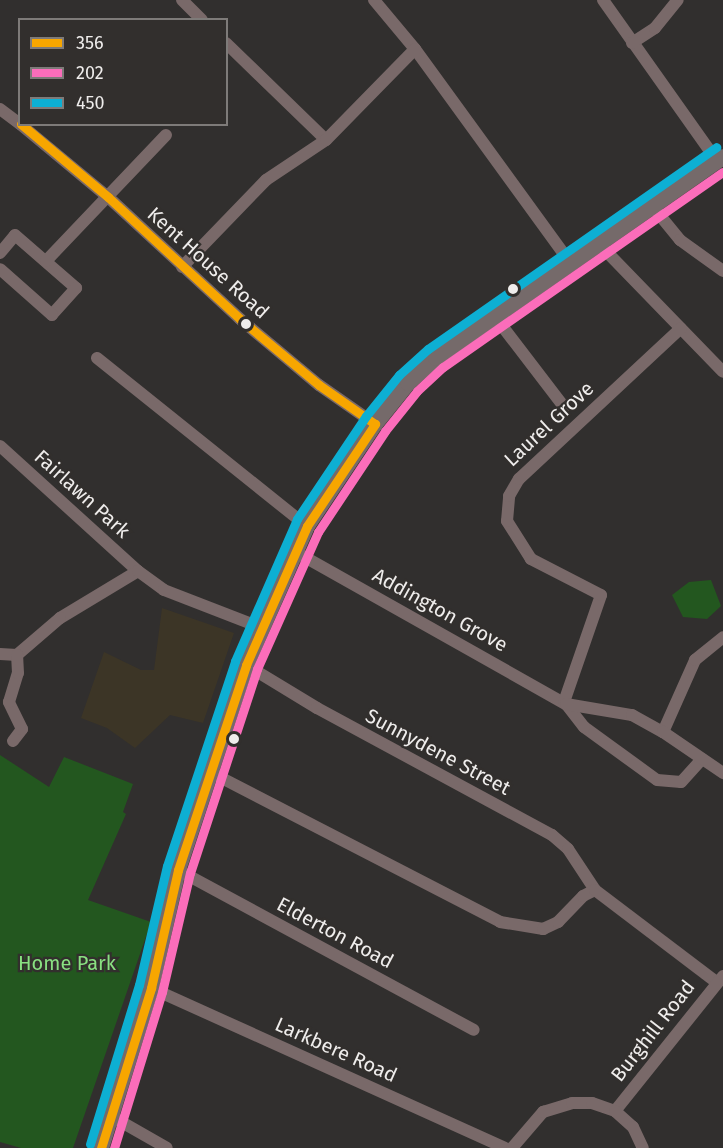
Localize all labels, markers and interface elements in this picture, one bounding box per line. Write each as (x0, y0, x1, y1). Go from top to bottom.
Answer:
legend (18, 18, 228, 126)
text: 356 (76, 32, 104, 54)
text: 202 (76, 62, 104, 84)
text: 450 (76, 92, 104, 114)
street label: Kent House Road (142, 202, 274, 324)
unlabelled marker (507, 283, 519, 295)
unlabelled marker (240, 318, 252, 330)
street label: Laurel Grove (499, 377, 599, 471)
street label: Fairlawn Park (29, 445, 135, 543)
street label: Addington Grove (368, 563, 512, 657)
street label: Sunnydene Street (361, 704, 515, 800)
unlabelled marker (228, 733, 240, 745)
street label: Elderton Road (273, 892, 397, 974)
park label: Home Park (18, 951, 116, 975)
street label: Burghill Road (606, 975, 700, 1087)
street label: Larkbere Road (271, 1012, 401, 1088)

